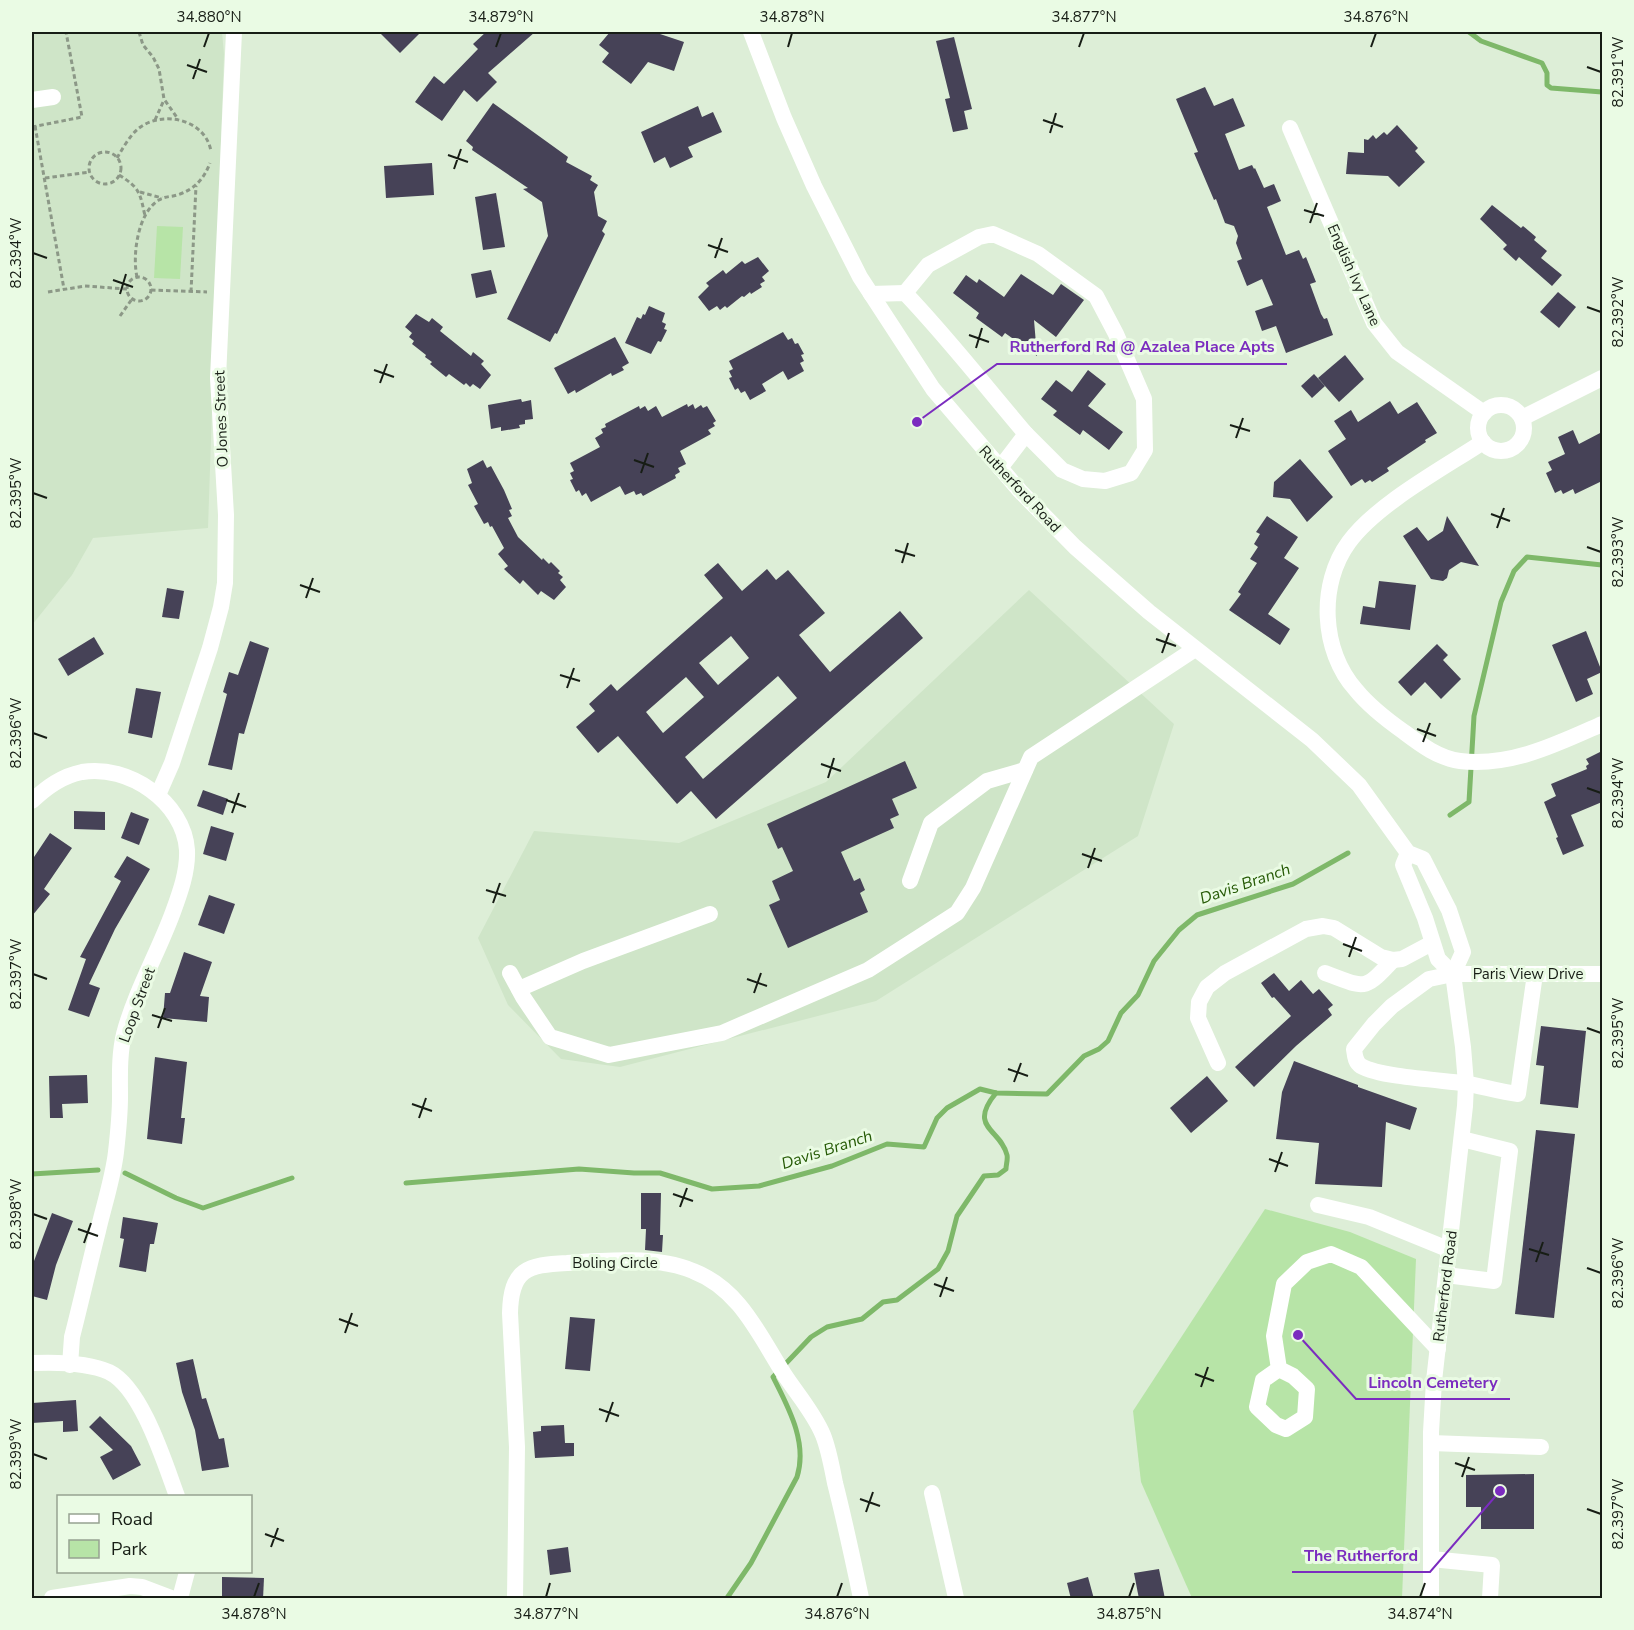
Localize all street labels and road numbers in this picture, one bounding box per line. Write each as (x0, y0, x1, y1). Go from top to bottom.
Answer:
street label: English Ivy Lane (1323, 221, 1385, 329)
street label: O Jones Street (209, 369, 233, 468)
street label: Rutherford Road (975, 441, 1065, 537)
street label: Loop Street (114, 964, 160, 1045)
street label: Paris View Drive (1473, 964, 1583, 984)
street label: Rutherford Road (1428, 1229, 1462, 1343)
street label: Boling Circle (572, 1253, 658, 1273)

